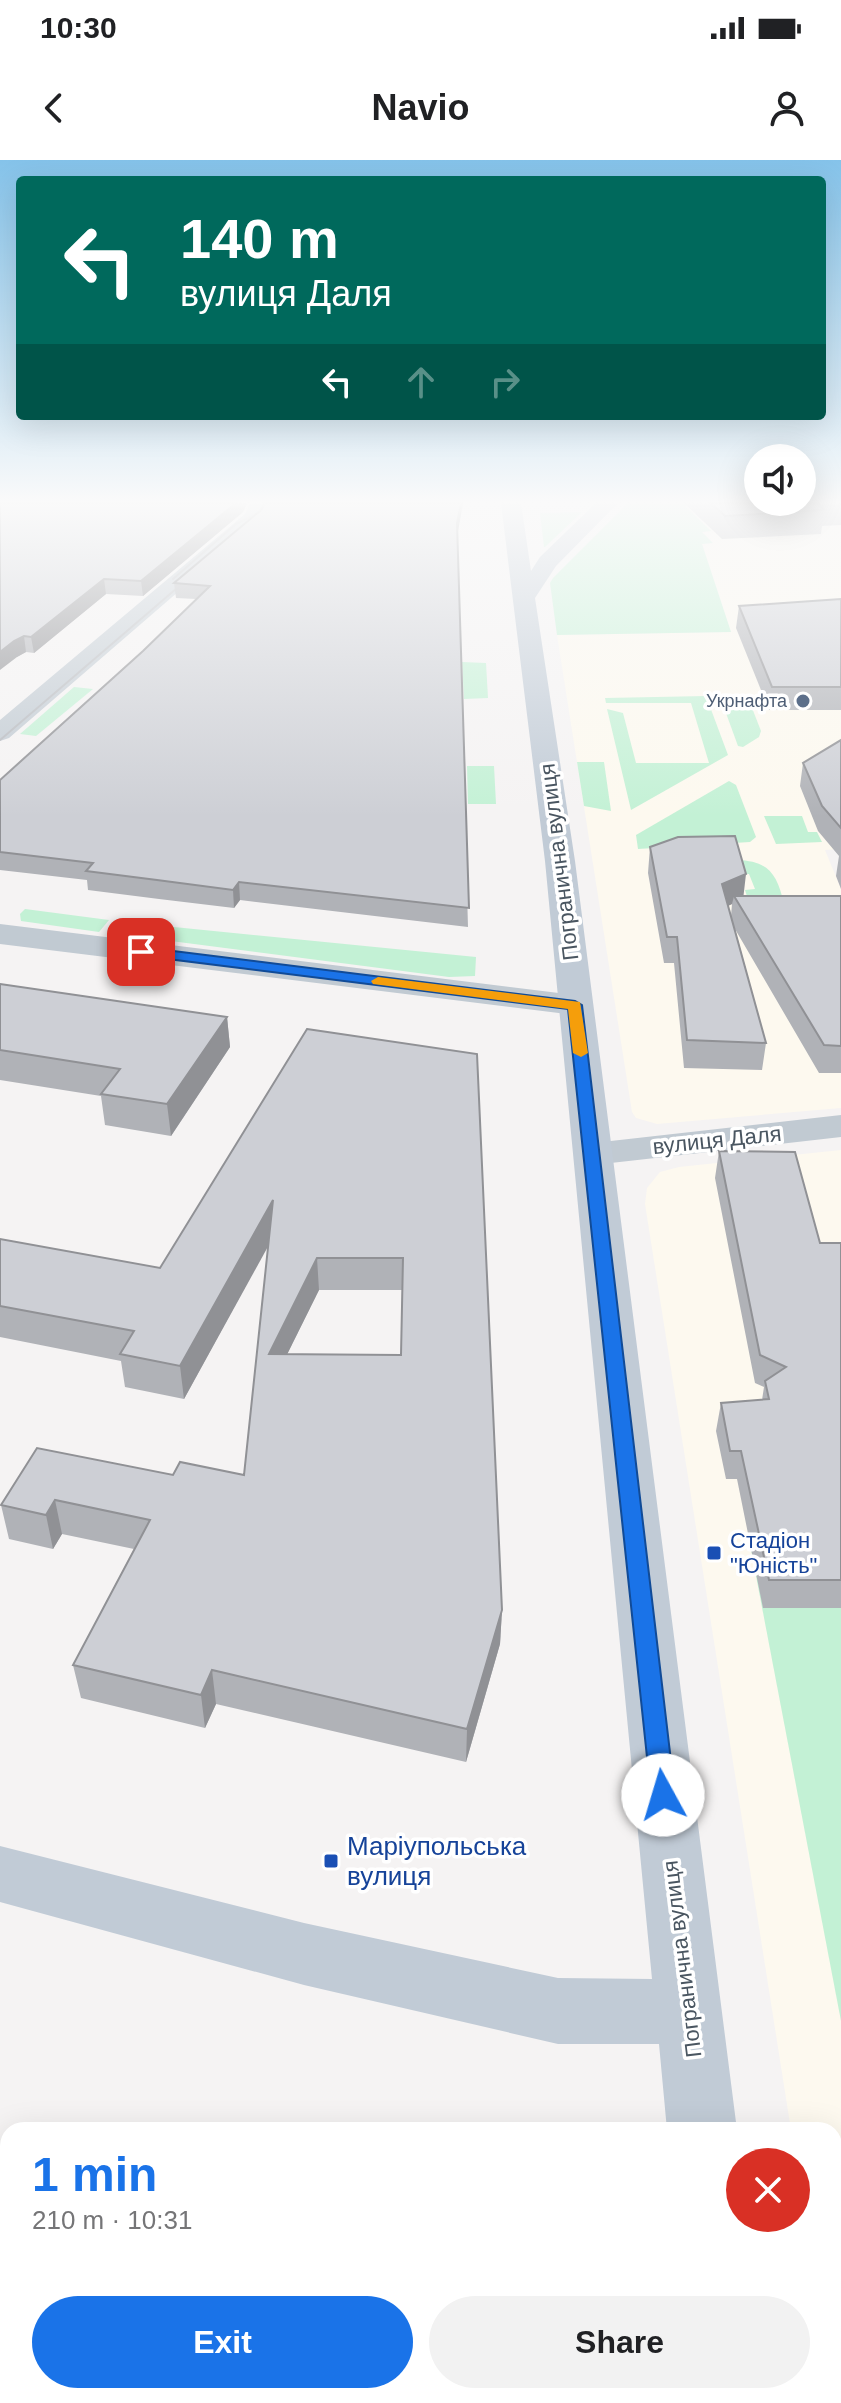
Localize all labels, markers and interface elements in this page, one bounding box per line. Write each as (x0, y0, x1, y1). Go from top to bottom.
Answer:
text: 10:30 (40, 11, 117, 44)
icon: back (32, 86, 76, 130)
icon: person (765, 86, 809, 130)
text: Navio (371, 87, 470, 128)
text: 140 m (180, 207, 339, 270)
icon: left (48, 208, 152, 312)
text: вулиця Даля (180, 273, 392, 314)
icon: left (315, 360, 359, 404)
icon: ahead (399, 360, 443, 404)
icon: right (483, 360, 527, 404)
map controls (744, 444, 816, 516)
button: sound (744, 444, 816, 516)
place label: Укрнафта (706, 691, 788, 711)
marker: Укрнафта (794, 692, 812, 710)
street label: Погранична вулиця (535, 762, 583, 962)
pin (107, 918, 175, 986)
icon: arrive (119, 930, 163, 974)
street label: вулиця Даля (651, 1121, 783, 1159)
place label: Стадіон "Юність" (730, 1528, 817, 1578)
marker: Стадіон "Юність" (705, 1544, 723, 1562)
position arrow (621, 1753, 705, 1837)
place label: Маріупольська вулиця (347, 1831, 527, 1891)
marker: Маріупольська вулиця (322, 1852, 340, 1870)
street label: Погранична вулиця (658, 1859, 706, 2059)
text: 1 min (32, 2148, 157, 2201)
button: close (726, 2148, 810, 2232)
text: 210 m · 10:31 (32, 2205, 192, 2235)
button: Exit (32, 2296, 413, 2388)
button: Share (429, 2296, 810, 2388)

